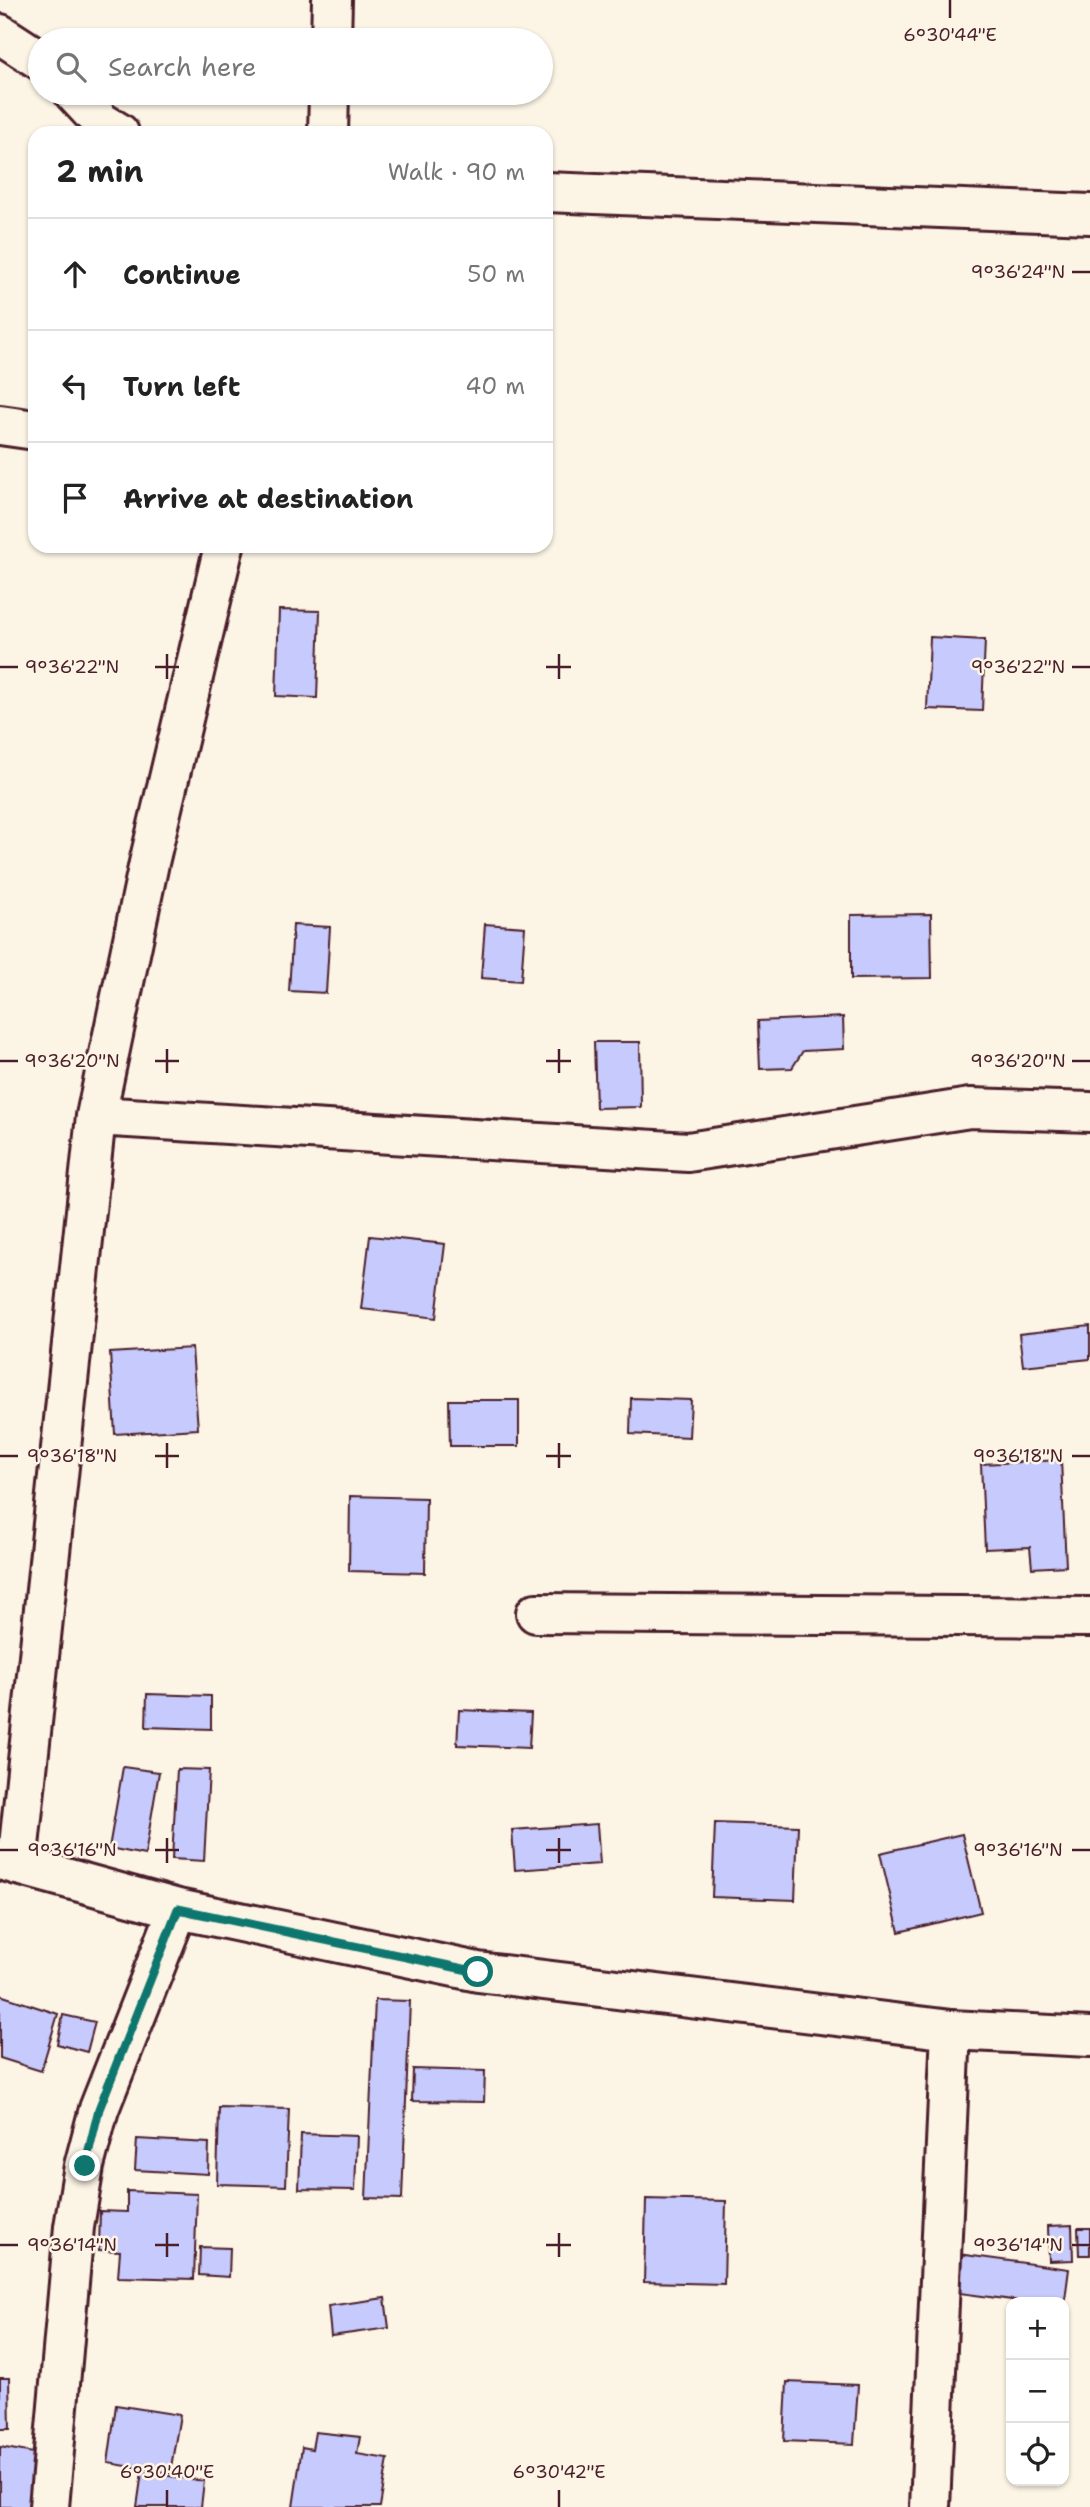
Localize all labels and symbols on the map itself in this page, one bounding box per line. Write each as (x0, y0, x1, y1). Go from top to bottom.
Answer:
text: 6°30'44"E (903, 23, 997, 47)
text: 9°36'24"N (971, 260, 1065, 284)
text: 9°36'22"N (25, 655, 119, 679)
text: 9°36'22"N (971, 655, 1065, 679)
text: 9°36'20"N (24, 1049, 120, 1073)
text: 9°36'20"N (970, 1049, 1066, 1073)
text: 9°36'18"N (27, 1444, 117, 1468)
text: 9°36'18"N (973, 1444, 1063, 1468)
text: 9°36'16"N (27, 1838, 117, 1862)
text: 9°36'16"N (973, 1838, 1063, 1862)
route start (462, 1956, 493, 1987)
route end (69, 2150, 100, 2181)
text: 9°36'14"N (27, 2233, 117, 2257)
text: 9°36'14"N (973, 2233, 1063, 2257)
text: 6°30'40"E (120, 2460, 214, 2484)
text: 6°30'42"E (513, 2460, 605, 2484)

